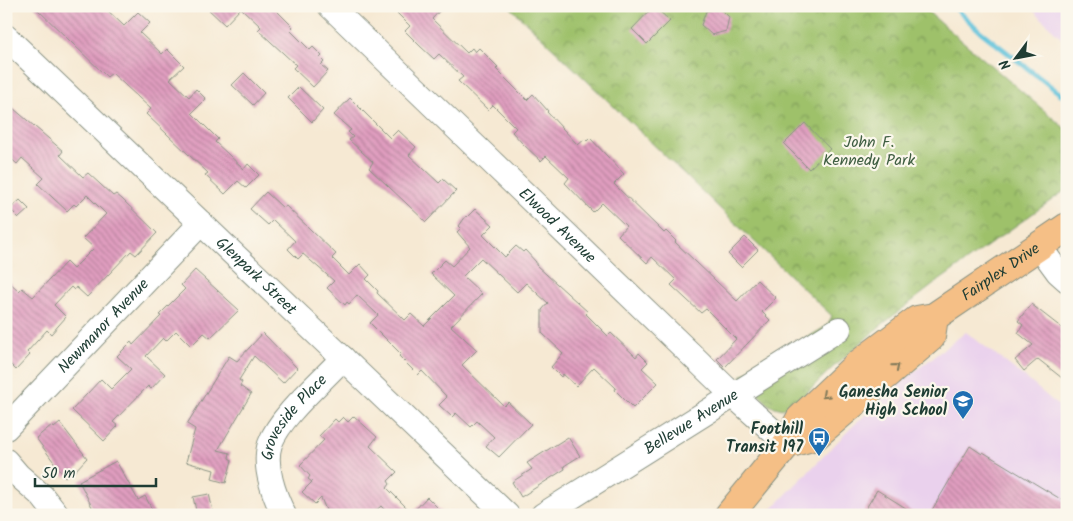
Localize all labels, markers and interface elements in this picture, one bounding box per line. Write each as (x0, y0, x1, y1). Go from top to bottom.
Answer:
north arrow (990, 32, 1040, 82)
text: N (994, 55, 1017, 74)
park label: John F. Kennedy Park (823, 130, 915, 173)
street label: Elwood Avenue (513, 182, 602, 269)
street label: Glenpark Street (210, 231, 303, 321)
street label: Fairplex Drive (956, 236, 1045, 308)
street label: Newmanor Avenue (51, 272, 155, 379)
one-way arrow (891, 363, 900, 372)
street label: Groveside Place (255, 368, 333, 461)
place label: Ganesha Senior High School (839, 380, 948, 423)
street label: Bellevue Avenue (639, 383, 743, 461)
one-way arrow (822, 389, 831, 398)
school or university icon: Ganesha Senior High School (951, 389, 975, 420)
place label: Foothill Transit 197 (726, 417, 804, 460)
bus stop icon: Foothill Transit 197 (807, 426, 831, 457)
scale bar (35, 456, 156, 488)
text: 50 m (42, 462, 76, 486)

